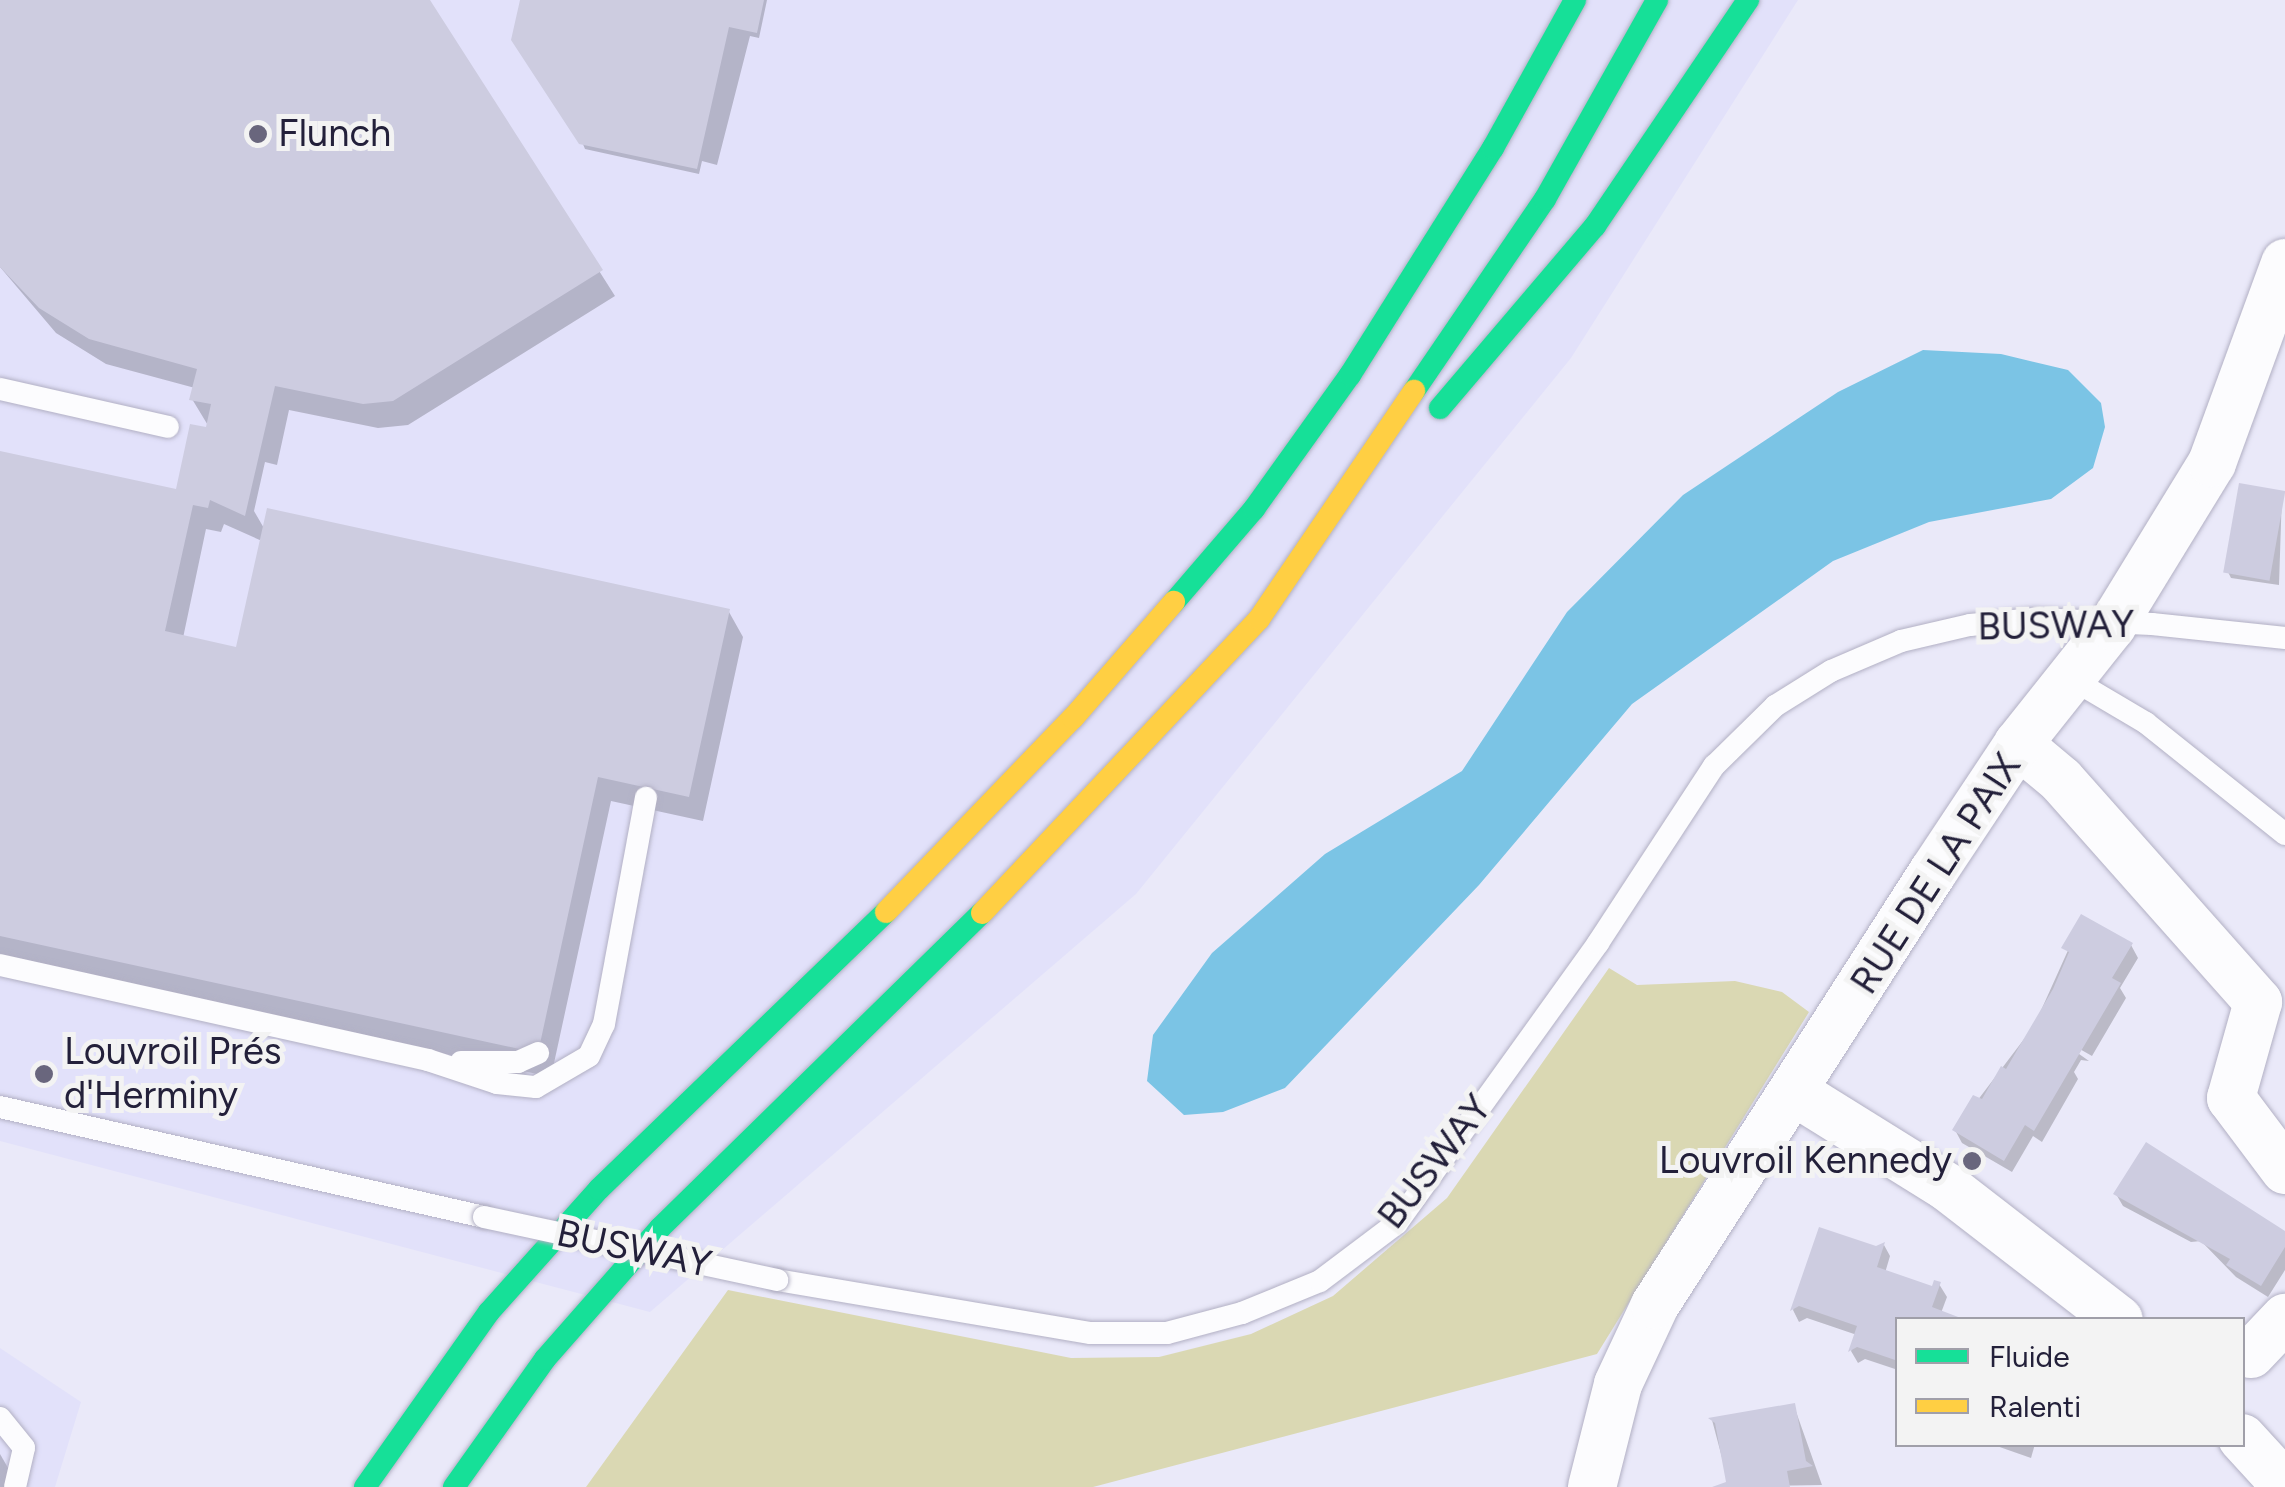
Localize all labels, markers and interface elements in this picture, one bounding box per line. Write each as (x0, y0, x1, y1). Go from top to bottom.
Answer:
place label: Flunch (278, 111, 391, 157)
marker: Flunch (247, 123, 269, 145)
street label: BUSWAY (1977, 602, 2135, 650)
street label: RUE DE LA PAIX (1842, 746, 2030, 1002)
place label: Louvroil Prés d'Herminy (64, 1029, 281, 1118)
marker: Louvroil Prés d'Herminy (33, 1063, 55, 1085)
street label: BUSWAY (1369, 1086, 1501, 1238)
place label: Louvroil Kennedy (1659, 1138, 1952, 1184)
marker: Louvroil Kennedy (1961, 1150, 1983, 1172)
street label: BUSWAY (553, 1210, 715, 1288)
legend (1895, 1317, 2245, 1447)
text: Fluide (1989, 1338, 2070, 1375)
text: Ralenti (1989, 1388, 2081, 1425)

